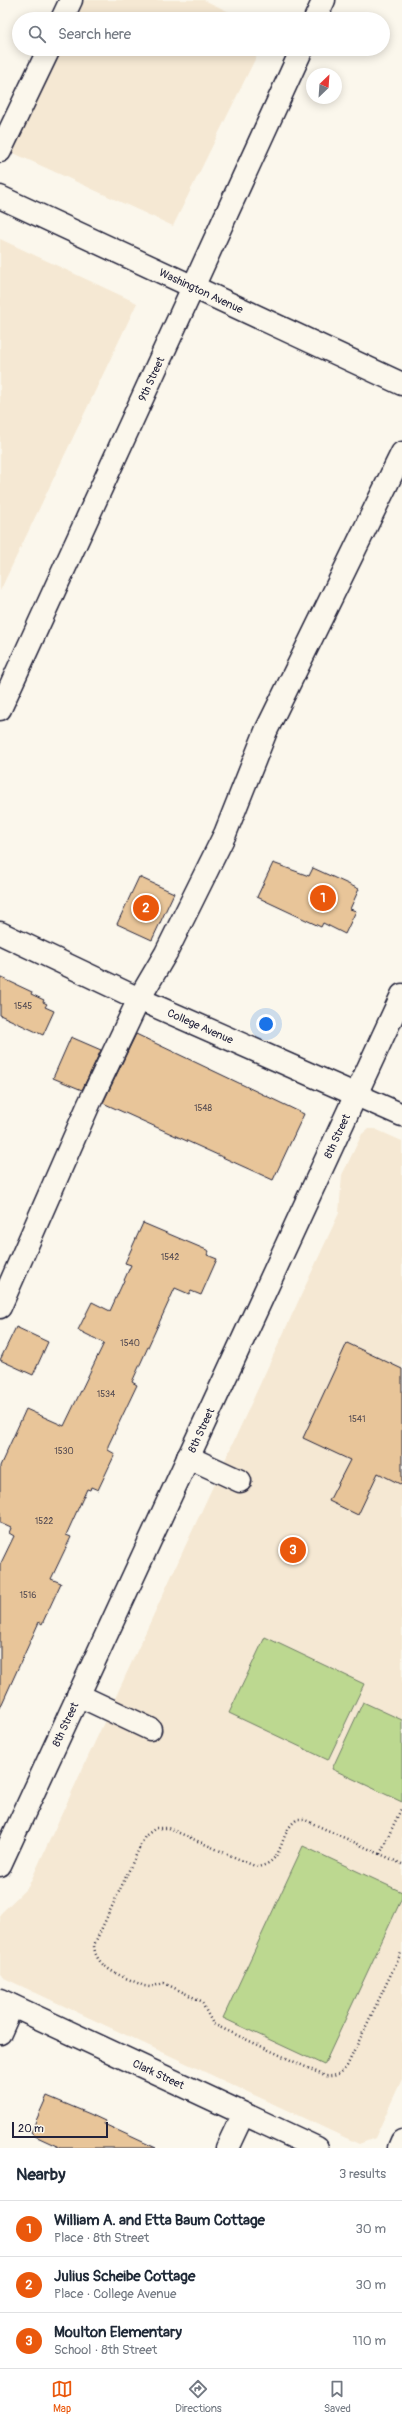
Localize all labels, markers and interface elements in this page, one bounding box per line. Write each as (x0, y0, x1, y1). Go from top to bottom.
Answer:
search box (12, 12, 390, 56)
icon: search (26, 23, 48, 45)
text: Search here (58, 25, 131, 44)
north arrow (306, 68, 342, 104)
street label: Washington Avenue (157, 266, 246, 316)
street label: 9th Street (135, 354, 167, 403)
pin: 1 (310, 883, 336, 913)
pin: 2 (133, 893, 159, 923)
house number: 1545 (14, 1001, 32, 1012)
street label: College Avenue (165, 1006, 236, 1047)
your location (256, 1014, 276, 1034)
house number: 1548 (194, 1103, 213, 1114)
street label: 8th Street (321, 1111, 353, 1160)
house number: 1542 (161, 1252, 179, 1263)
house number: 1540 (120, 1338, 140, 1349)
house number: 1534 (97, 1389, 116, 1400)
street label: 8th Street (185, 1405, 217, 1454)
house number: 1541 (348, 1414, 366, 1425)
house number: 1530 (54, 1446, 74, 1457)
house number: 1522 (35, 1516, 53, 1527)
pin: 3 (280, 1535, 306, 1565)
house number: 1516 (19, 1590, 37, 1601)
street label: 8th Street (49, 1700, 81, 1749)
street label: Clark Street (131, 2056, 187, 2092)
scale bar (12, 2120, 108, 2139)
text: 20 m (18, 2122, 44, 2135)
text: Nearby (16, 2164, 65, 2185)
text: 3 results (339, 2166, 386, 2182)
text: William A. and Etta Baum Cottage (54, 2211, 265, 2230)
text: 1 (26, 2221, 32, 2237)
text: 30 m (356, 2221, 386, 2237)
text: Place · 8th Street (54, 2230, 149, 2246)
text: Julius Scheibe Cottage (54, 2267, 195, 2286)
text: 2 (25, 2277, 33, 2293)
text: 30 m (356, 2277, 386, 2293)
text: Place · College Avenue (54, 2286, 177, 2302)
text: Moulton Elementary (54, 2323, 182, 2342)
text: 3 (25, 2333, 33, 2349)
text: 110 m (353, 2333, 386, 2349)
text: School · 8th Street (54, 2342, 157, 2358)
tab: Map (51, 2378, 73, 2415)
tab: Directions (175, 2378, 222, 2415)
tab: Saved (324, 2378, 351, 2415)

